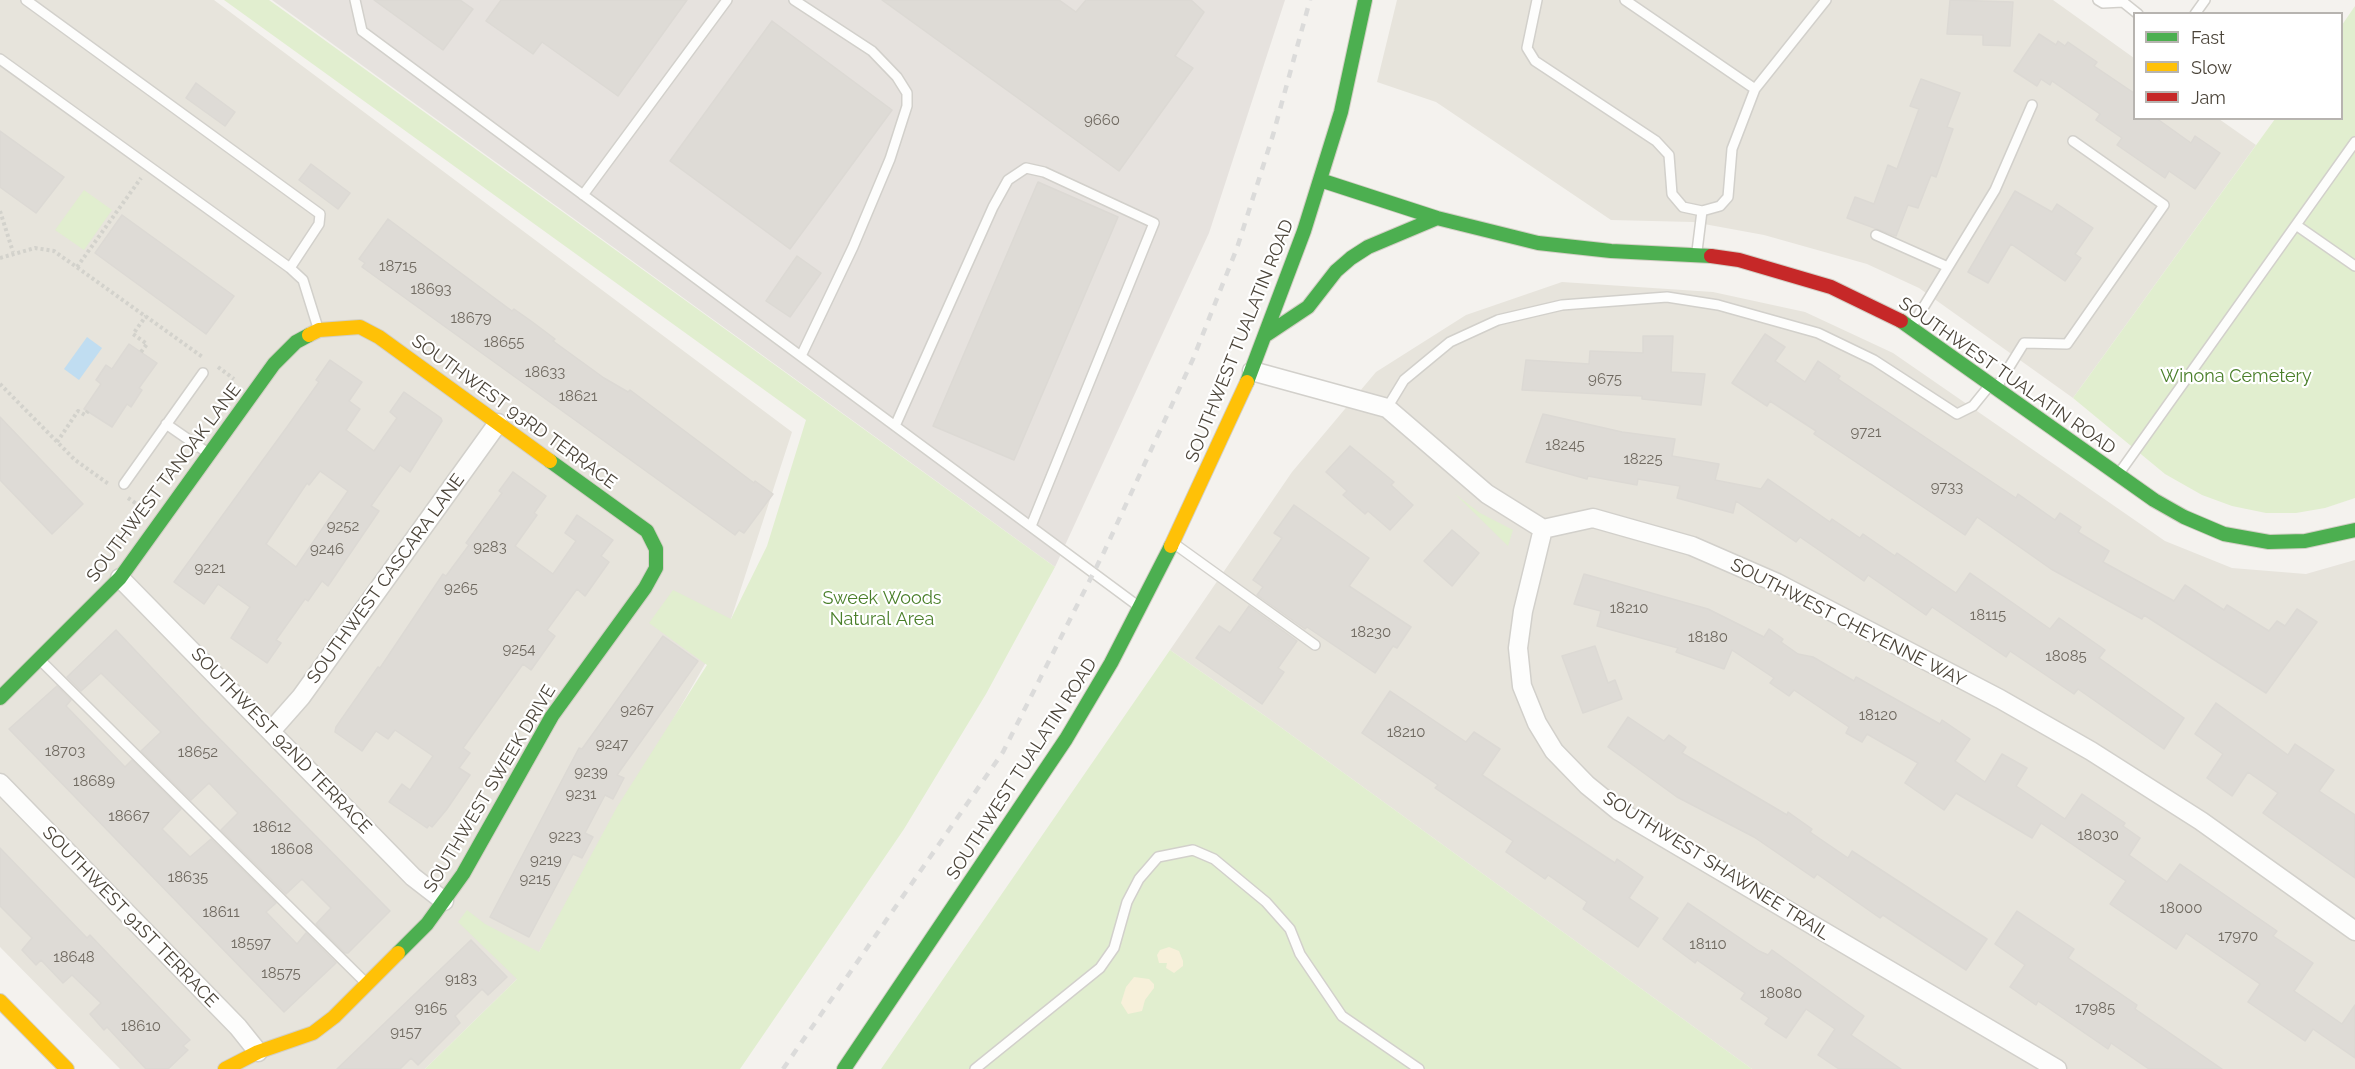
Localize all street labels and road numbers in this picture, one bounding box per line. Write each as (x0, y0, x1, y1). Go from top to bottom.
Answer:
street label: SOUTHWEST TUALATIN ROAD (1181, 216, 1299, 466)
street label: SOUTHWEST TUALATIN ROAD (1894, 293, 2120, 459)
street label: SOUTHWEST 93RD TERRACE (407, 330, 621, 494)
street label: SOUTHWEST TANOAK LANE (82, 379, 246, 587)
street label: SOUTHWEST CASCARA LANE (303, 470, 469, 688)
street label: SOUTHWEST CHEYENNE WAY (1727, 554, 1969, 692)
street label: SOUTHWEST 92ND TERRACE (186, 644, 376, 838)
street label: SOUTHWEST TUALATIN ROAD (942, 654, 1102, 884)
street label: SOUTHWEST SWEEK DRIVE (419, 681, 561, 897)
street label: SOUTHWEST SHAWNEE TRAIL (1599, 787, 1833, 945)
street label: SOUTHWEST 91ST TERRACE (38, 822, 222, 1012)

